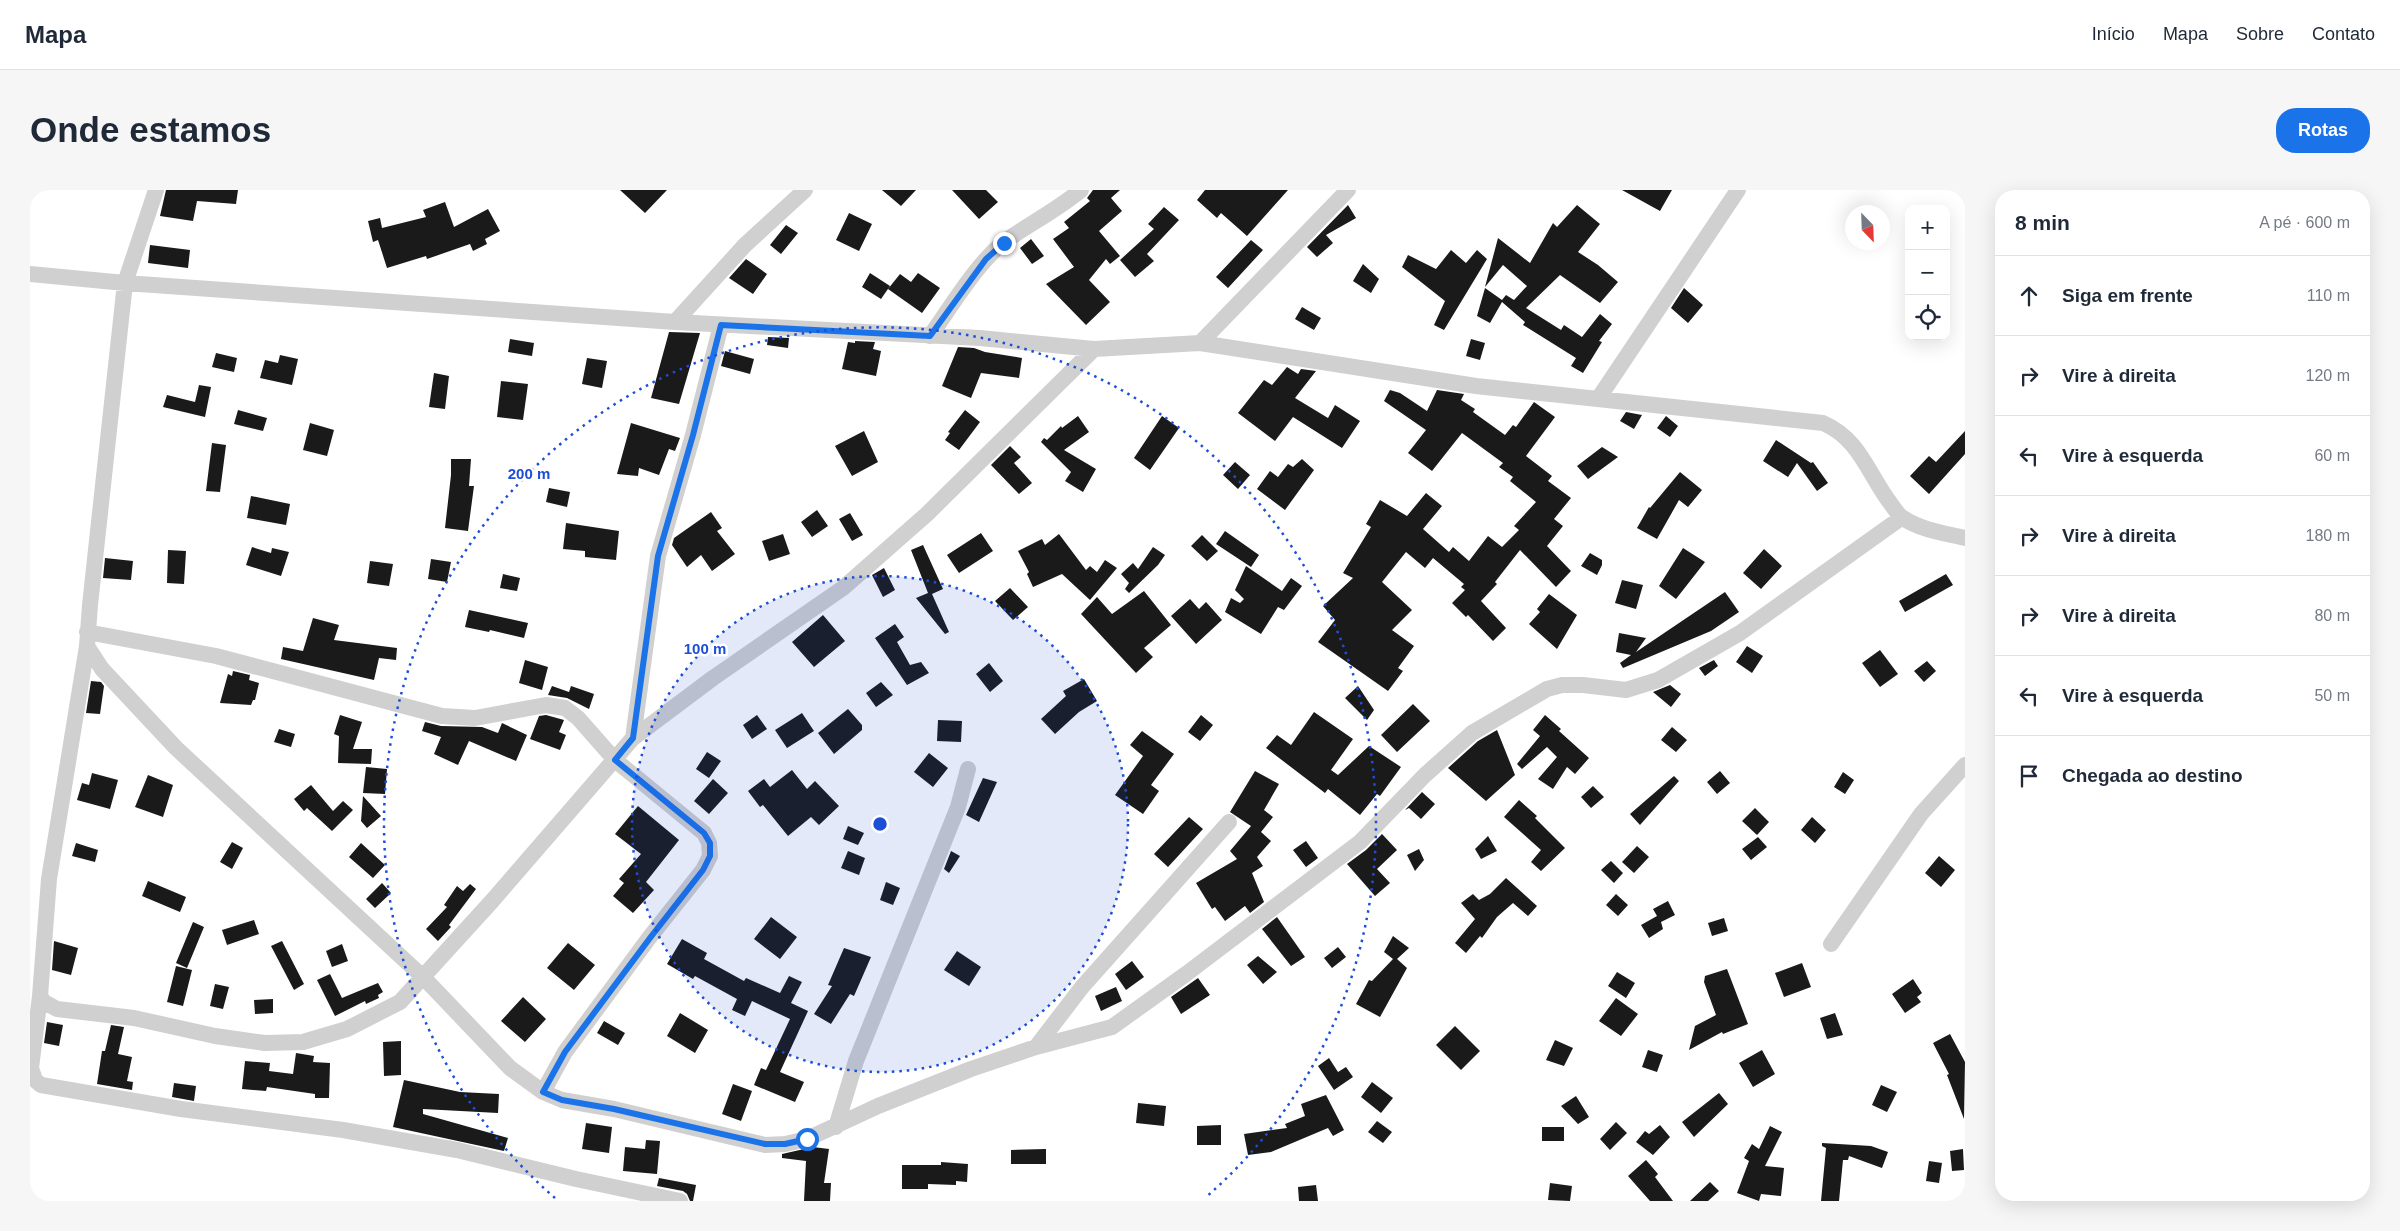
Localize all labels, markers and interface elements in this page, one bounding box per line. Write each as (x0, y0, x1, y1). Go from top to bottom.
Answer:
text: Mapa (25, 21, 86, 48)
text: Início (2092, 24, 2135, 44)
text: Mapa (2163, 24, 2208, 44)
text: Sobre (2236, 24, 2284, 44)
text: Contato (2312, 24, 2375, 44)
button: Rotas (2276, 108, 2370, 153)
text: Onde estamos (30, 110, 271, 149)
north arrow (1845, 205, 1890, 250)
map controls (1905, 205, 1950, 340)
button: + (1905, 205, 1950, 250)
text: 8 min (2015, 211, 2070, 234)
text: A pé · 600 m (2259, 214, 2350, 231)
route end (993, 232, 1016, 255)
button: − (1905, 250, 1950, 295)
icon: ahead (2015, 282, 2043, 310)
text: Siga em frente (2062, 285, 2193, 306)
text: 110 m (2307, 287, 2350, 304)
button: locate (1905, 295, 1950, 340)
icon: right (2015, 362, 2043, 390)
text: Vire à direita (2062, 365, 2176, 386)
text: 120 m (2306, 367, 2350, 384)
icon: left (2015, 442, 2043, 470)
text: Vire à esquerda (2062, 445, 2203, 466)
text: 60 m (2314, 447, 2350, 464)
text: 200 m (508, 465, 550, 482)
icon: right (2015, 522, 2043, 550)
text: Vire à direita (2062, 525, 2176, 546)
text: 180 m (2306, 527, 2350, 544)
icon: right (2015, 602, 2043, 630)
text: Vire à direita (2062, 605, 2176, 626)
text: 80 m (2314, 607, 2350, 624)
text: 100 m (684, 640, 726, 657)
icon: left (2015, 682, 2043, 710)
text: Vire à esquerda (2062, 685, 2203, 706)
text: 50 m (2314, 687, 2350, 704)
icon: arrive (2015, 762, 2043, 790)
text: Chegada ao destino (2062, 765, 2243, 786)
centre of rings (871, 815, 889, 833)
route start (796, 1128, 819, 1151)

